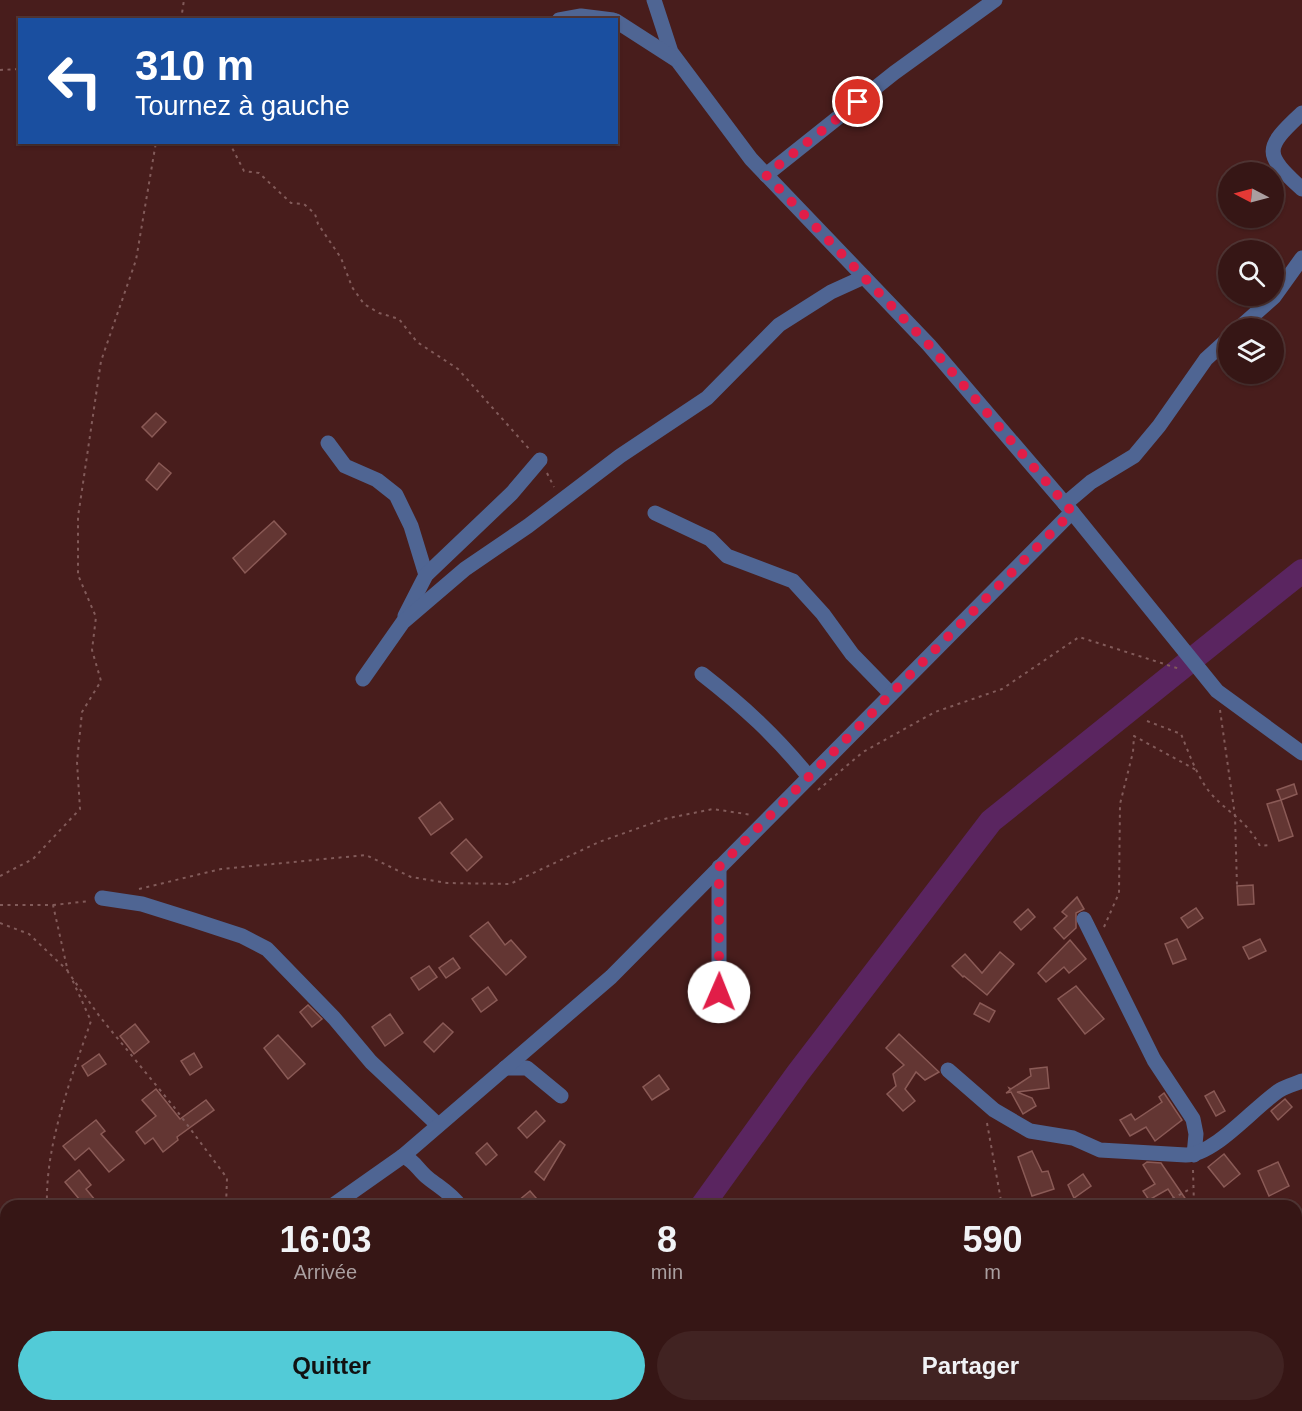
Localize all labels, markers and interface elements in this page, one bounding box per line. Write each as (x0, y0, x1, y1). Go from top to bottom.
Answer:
icon: left (36, 42, 114, 120)
text: 310 m (135, 42, 254, 89)
pin (832, 76, 883, 127)
icon: arrive (841, 85, 874, 118)
text: Tournez à gauche (135, 91, 350, 121)
north arrow (1218, 162, 1284, 228)
map controls (1218, 162, 1284, 384)
button: search (1218, 240, 1284, 306)
button: layers (1218, 318, 1284, 384)
position arrow (687, 960, 751, 1024)
text: 16:03 (279, 1219, 371, 1260)
text: 8 (657, 1219, 677, 1260)
text: 590 (962, 1219, 1023, 1260)
text: Arrivée (294, 1261, 357, 1283)
text: min (651, 1261, 683, 1283)
text: m (984, 1261, 1001, 1283)
button: Quitter (18, 1331, 645, 1400)
button: Partager (657, 1331, 1284, 1400)

